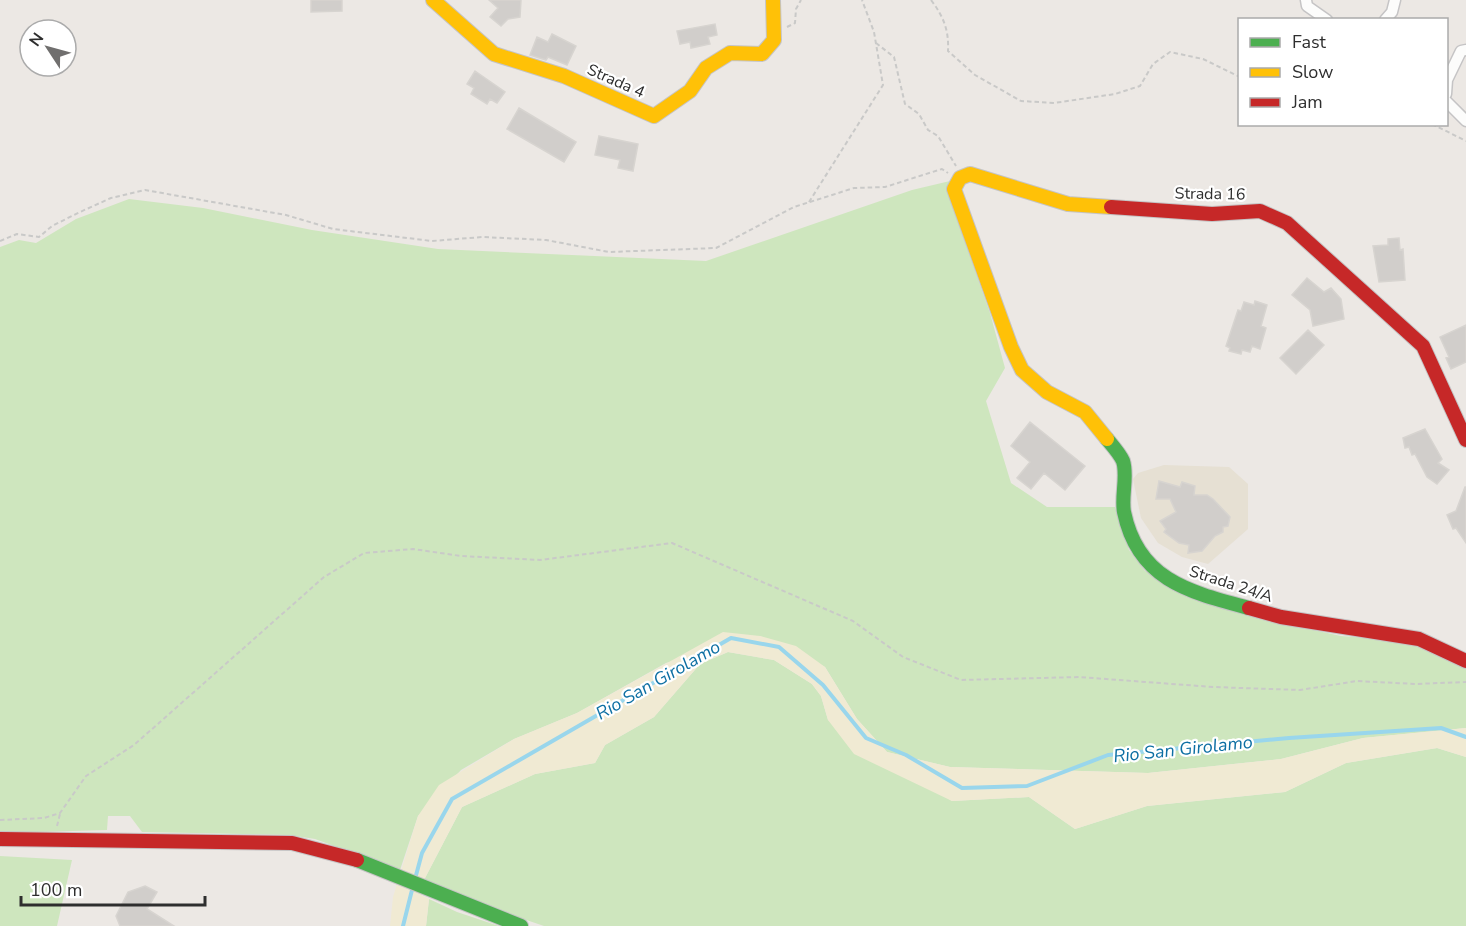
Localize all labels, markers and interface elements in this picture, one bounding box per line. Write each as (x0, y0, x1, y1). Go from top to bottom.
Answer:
north arrow (18, 18, 78, 78)
legend (1238, 18, 1448, 126)
text: N (24, 28, 49, 51)
text: Fast (1292, 30, 1327, 54)
street label: Strada 4 (584, 59, 649, 104)
text: Slow (1292, 60, 1333, 84)
text: Jam (1291, 90, 1323, 114)
street label: Strada 16 (1174, 182, 1246, 206)
street label: Strada 24/A (1186, 560, 1276, 608)
water label: Rio San Girolamo (591, 635, 725, 725)
water label: Rio San Girolamo (1112, 730, 1254, 768)
scale bar (21, 869, 206, 907)
text: 100 m (30, 878, 82, 902)

